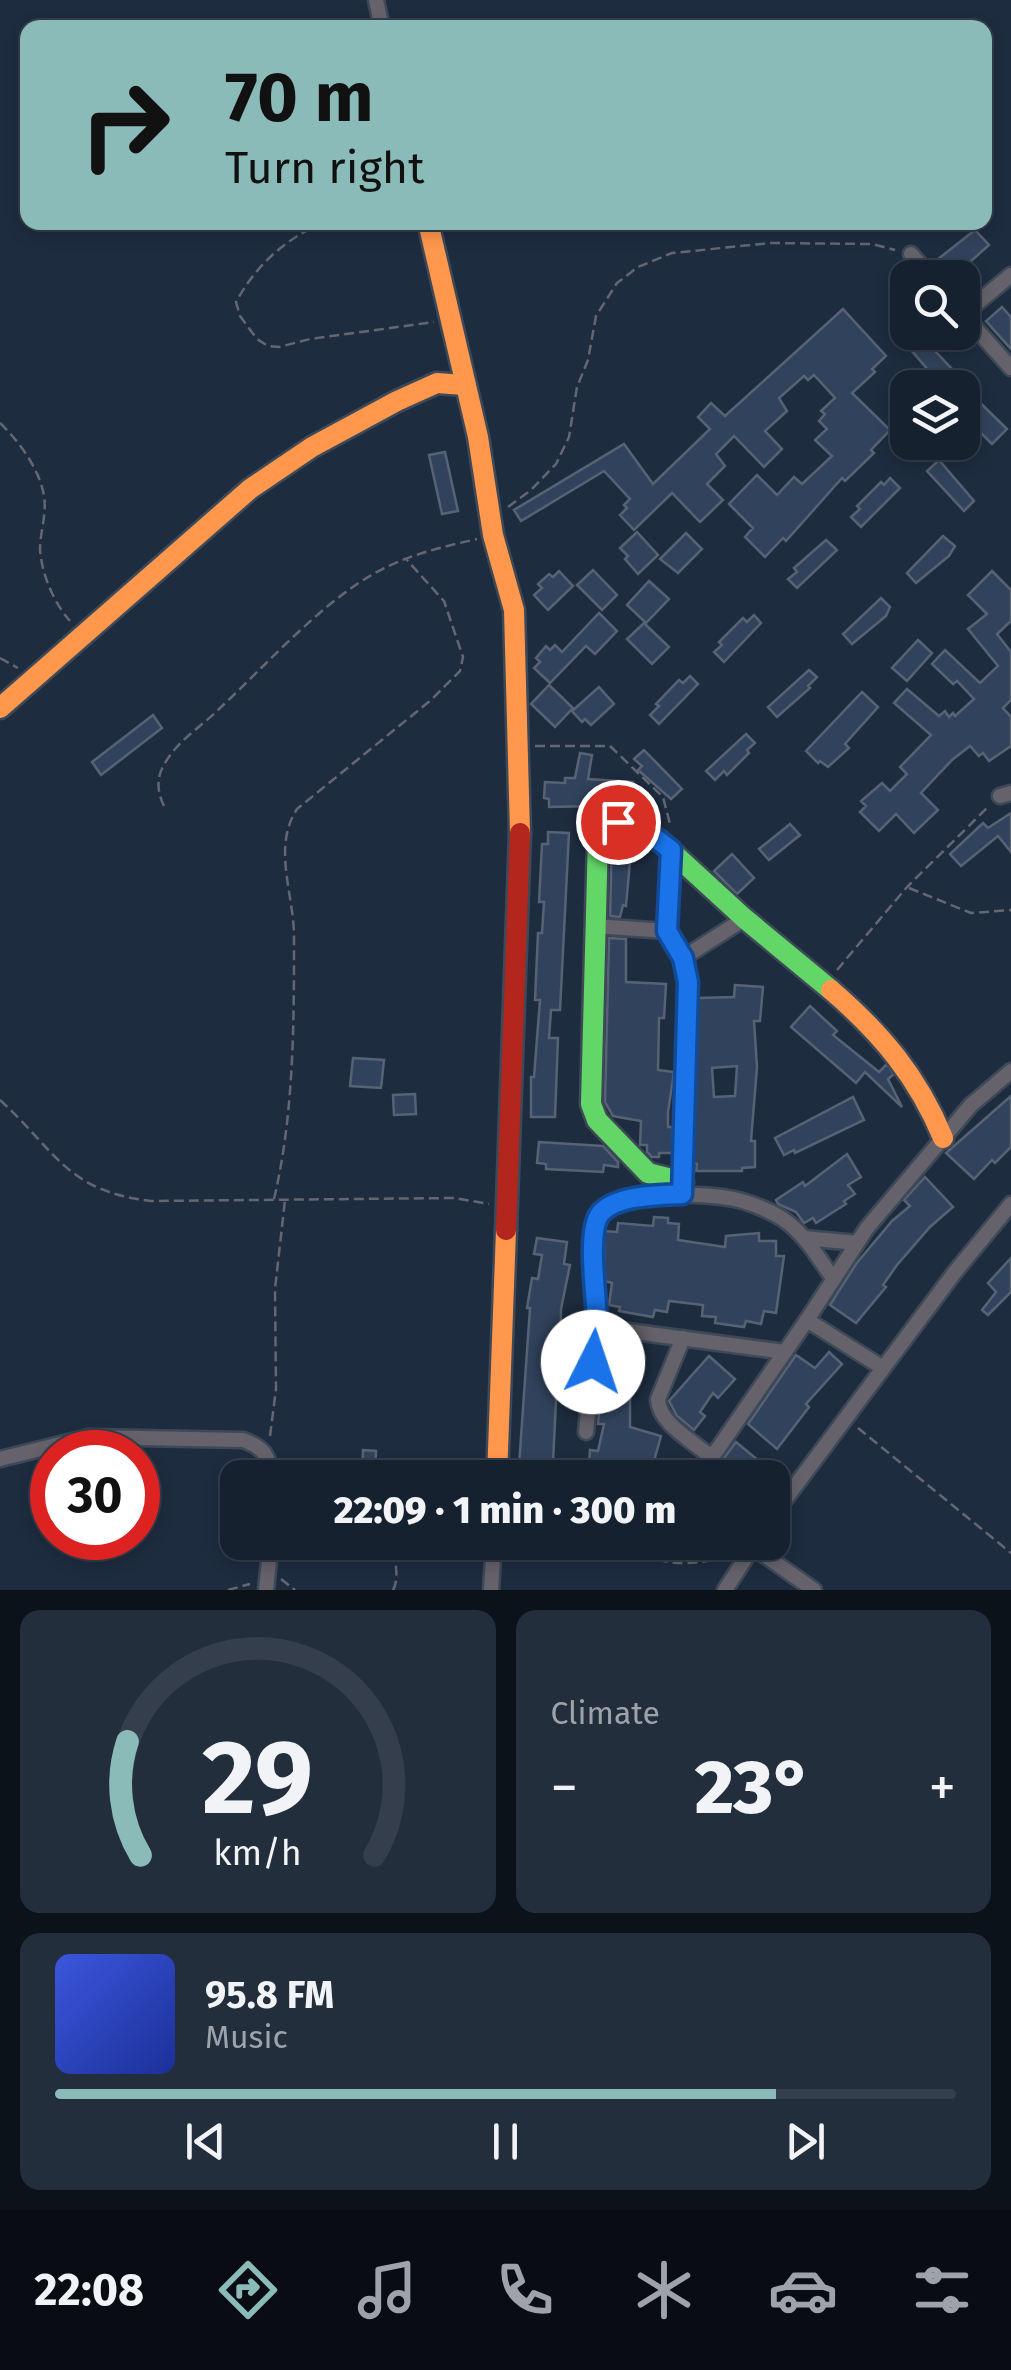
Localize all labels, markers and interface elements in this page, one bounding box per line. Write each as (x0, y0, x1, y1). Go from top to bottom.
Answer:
text: 70 m (225, 56, 374, 140)
icon: right (60, 60, 190, 190)
text: Turn right (225, 141, 424, 195)
map controls (890, 260, 980, 460)
button: search (890, 260, 980, 350)
button: layers (890, 370, 980, 460)
pin (576, 780, 661, 865)
icon: arrive (591, 795, 646, 850)
position arrow (541, 1310, 645, 1414)
speed limit sign: 30 (30, 1430, 160, 1560)
text: 22:09 · 1 min · 300 m (334, 1487, 676, 1533)
text: Climate (551, 1694, 660, 1732)
text: 29 (202, 1716, 313, 1841)
text: 23° (695, 1743, 812, 1833)
text: − (551, 1755, 578, 1821)
text: + (929, 1755, 956, 1821)
text: km/h (214, 1832, 302, 1874)
text: 95.8 FM (205, 1972, 334, 2018)
text: Music (205, 2018, 288, 2056)
icon: previous (178, 2114, 233, 2169)
icon: pause (478, 2114, 533, 2169)
icon: next (778, 2114, 833, 2169)
icon: directions (213, 2255, 283, 2325)
icon: music (352, 2255, 422, 2325)
icon: phone (490, 2255, 560, 2325)
icon: climate (629, 2255, 699, 2325)
icon: car (768, 2255, 838, 2325)
icon: filters (907, 2255, 977, 2325)
text: 22:08 (34, 2263, 144, 2317)

